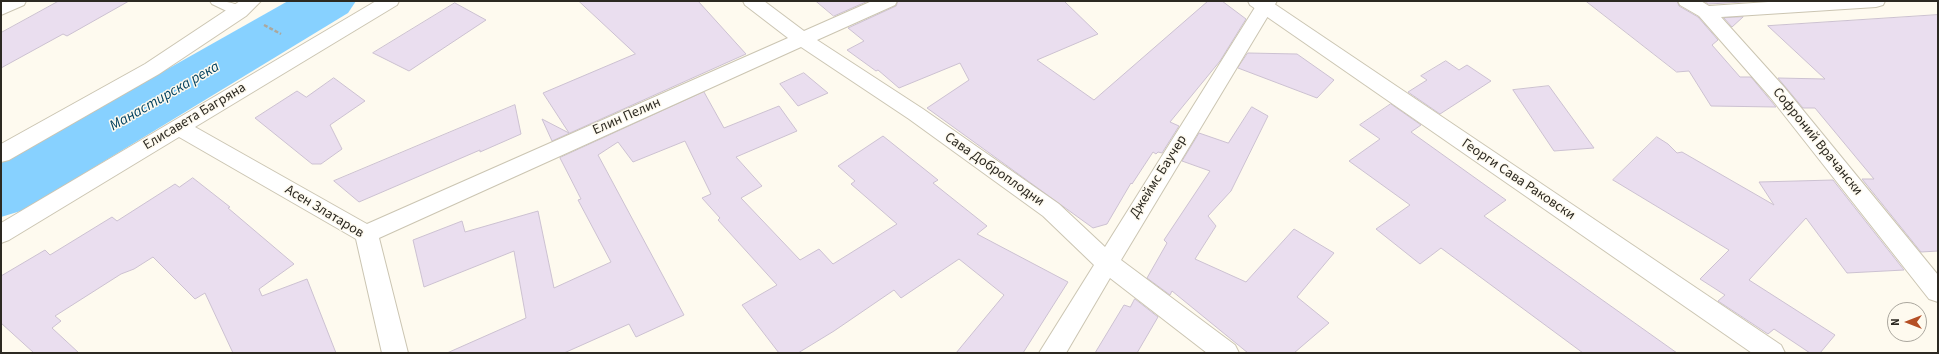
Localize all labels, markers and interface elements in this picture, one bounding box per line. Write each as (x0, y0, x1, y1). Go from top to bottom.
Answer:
water label: Манастирска река (107, 58, 223, 136)
street label: Елисавета Багряна (141, 80, 249, 154)
street label: Софроний Врачански (1768, 85, 1866, 199)
street label: Елин Пелин (590, 95, 664, 139)
street label: Сава Доброплодни (941, 129, 1047, 211)
street label: Джеймс Баучер (1127, 132, 1191, 222)
street label: Георги Сава Раковски (1458, 136, 1578, 224)
street label: Асен Златаров (282, 182, 366, 242)
north arrow (1887, 302, 1927, 342)
text: N (1888, 318, 1903, 326)

